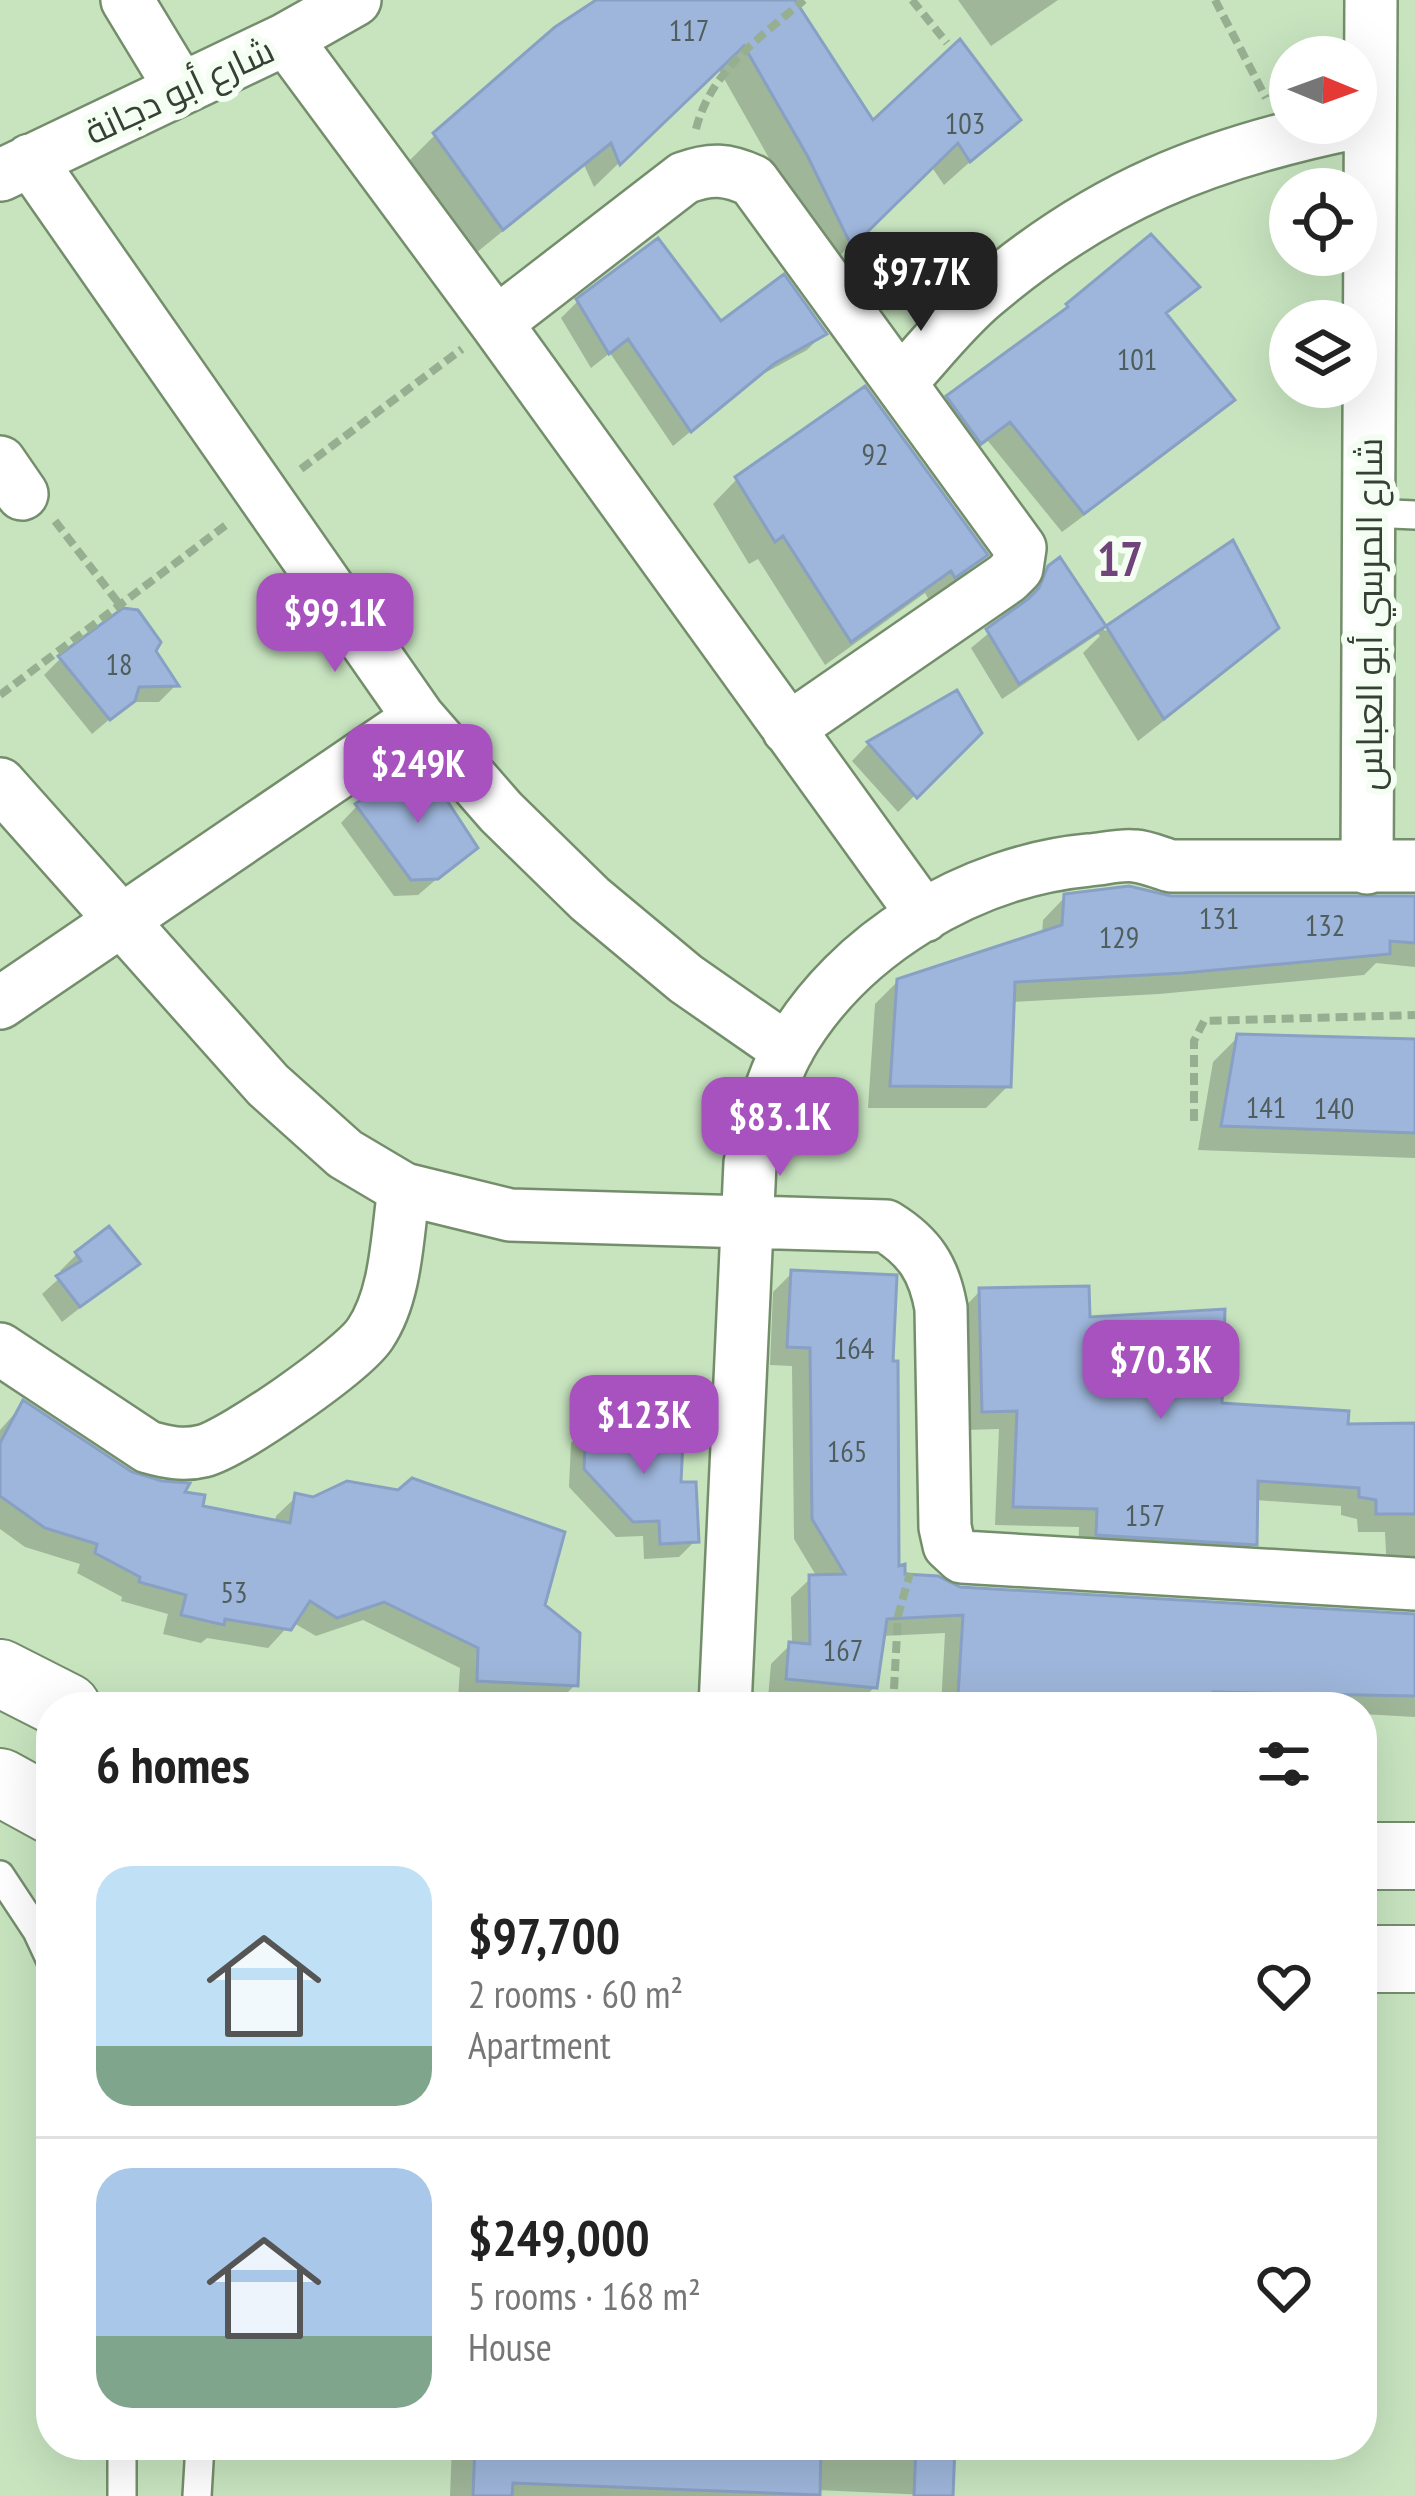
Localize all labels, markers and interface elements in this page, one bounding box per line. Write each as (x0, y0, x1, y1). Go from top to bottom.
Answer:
house number: 117 (669, 10, 709, 49)
street label: شارع أبو دجانة (77, 26, 282, 156)
north arrow (1269, 36, 1377, 144)
map controls (1269, 36, 1377, 408)
house number: 103 (945, 103, 985, 142)
button: locate (1269, 168, 1377, 276)
pin: $97.7K (823, 232, 1019, 334)
text: $97.7K (871, 245, 971, 296)
button: layers (1269, 300, 1377, 408)
house number: 101 (1117, 339, 1157, 378)
house number: 92 (862, 434, 889, 473)
street label: شارع المرسي أبو العباس (1345, 438, 1396, 790)
district label: 17 (1097, 527, 1143, 589)
pin: $99.1K (237, 573, 433, 675)
text: $99.1K (283, 586, 387, 637)
house number: 18 (106, 644, 133, 683)
pin: $249K (334, 724, 502, 826)
text: $249K (371, 737, 465, 788)
house number: 131 (1199, 898, 1239, 937)
house number: 132 (1305, 905, 1345, 944)
house number: 129 (1099, 917, 1139, 956)
pin: $83.1K (682, 1077, 878, 1179)
house number: 141 (1246, 1087, 1286, 1126)
house number: 140 (1314, 1088, 1354, 1127)
text: $83.1K (728, 1090, 832, 1141)
pin: $70.3K (1063, 1320, 1259, 1422)
house number: 164 (834, 1328, 874, 1367)
text: $70.3K (1109, 1333, 1213, 1384)
pin: $123K (560, 1375, 728, 1477)
text: $123K (597, 1388, 691, 1439)
house number: 165 (827, 1431, 867, 1470)
house number: 157 (1125, 1495, 1165, 1534)
house number: 53 (221, 1572, 248, 1611)
house number: 167 (823, 1630, 863, 1669)
text: 6 homes (96, 1731, 250, 1797)
icon: filters (1251, 1731, 1317, 1797)
text: $97,700 (468, 1902, 620, 1968)
icon: home (192, 1914, 336, 2058)
icon: heart (1251, 1953, 1317, 2019)
text: 2 rooms · 60 m² (468, 1968, 683, 2019)
text: Apartment (468, 2019, 611, 2070)
text: $249,000 (468, 2204, 650, 2270)
icon: home (192, 2216, 336, 2360)
icon: heart (1251, 2255, 1317, 2321)
text: 5 rooms · 168 m² (468, 2270, 701, 2321)
text: House (468, 2321, 552, 2372)

